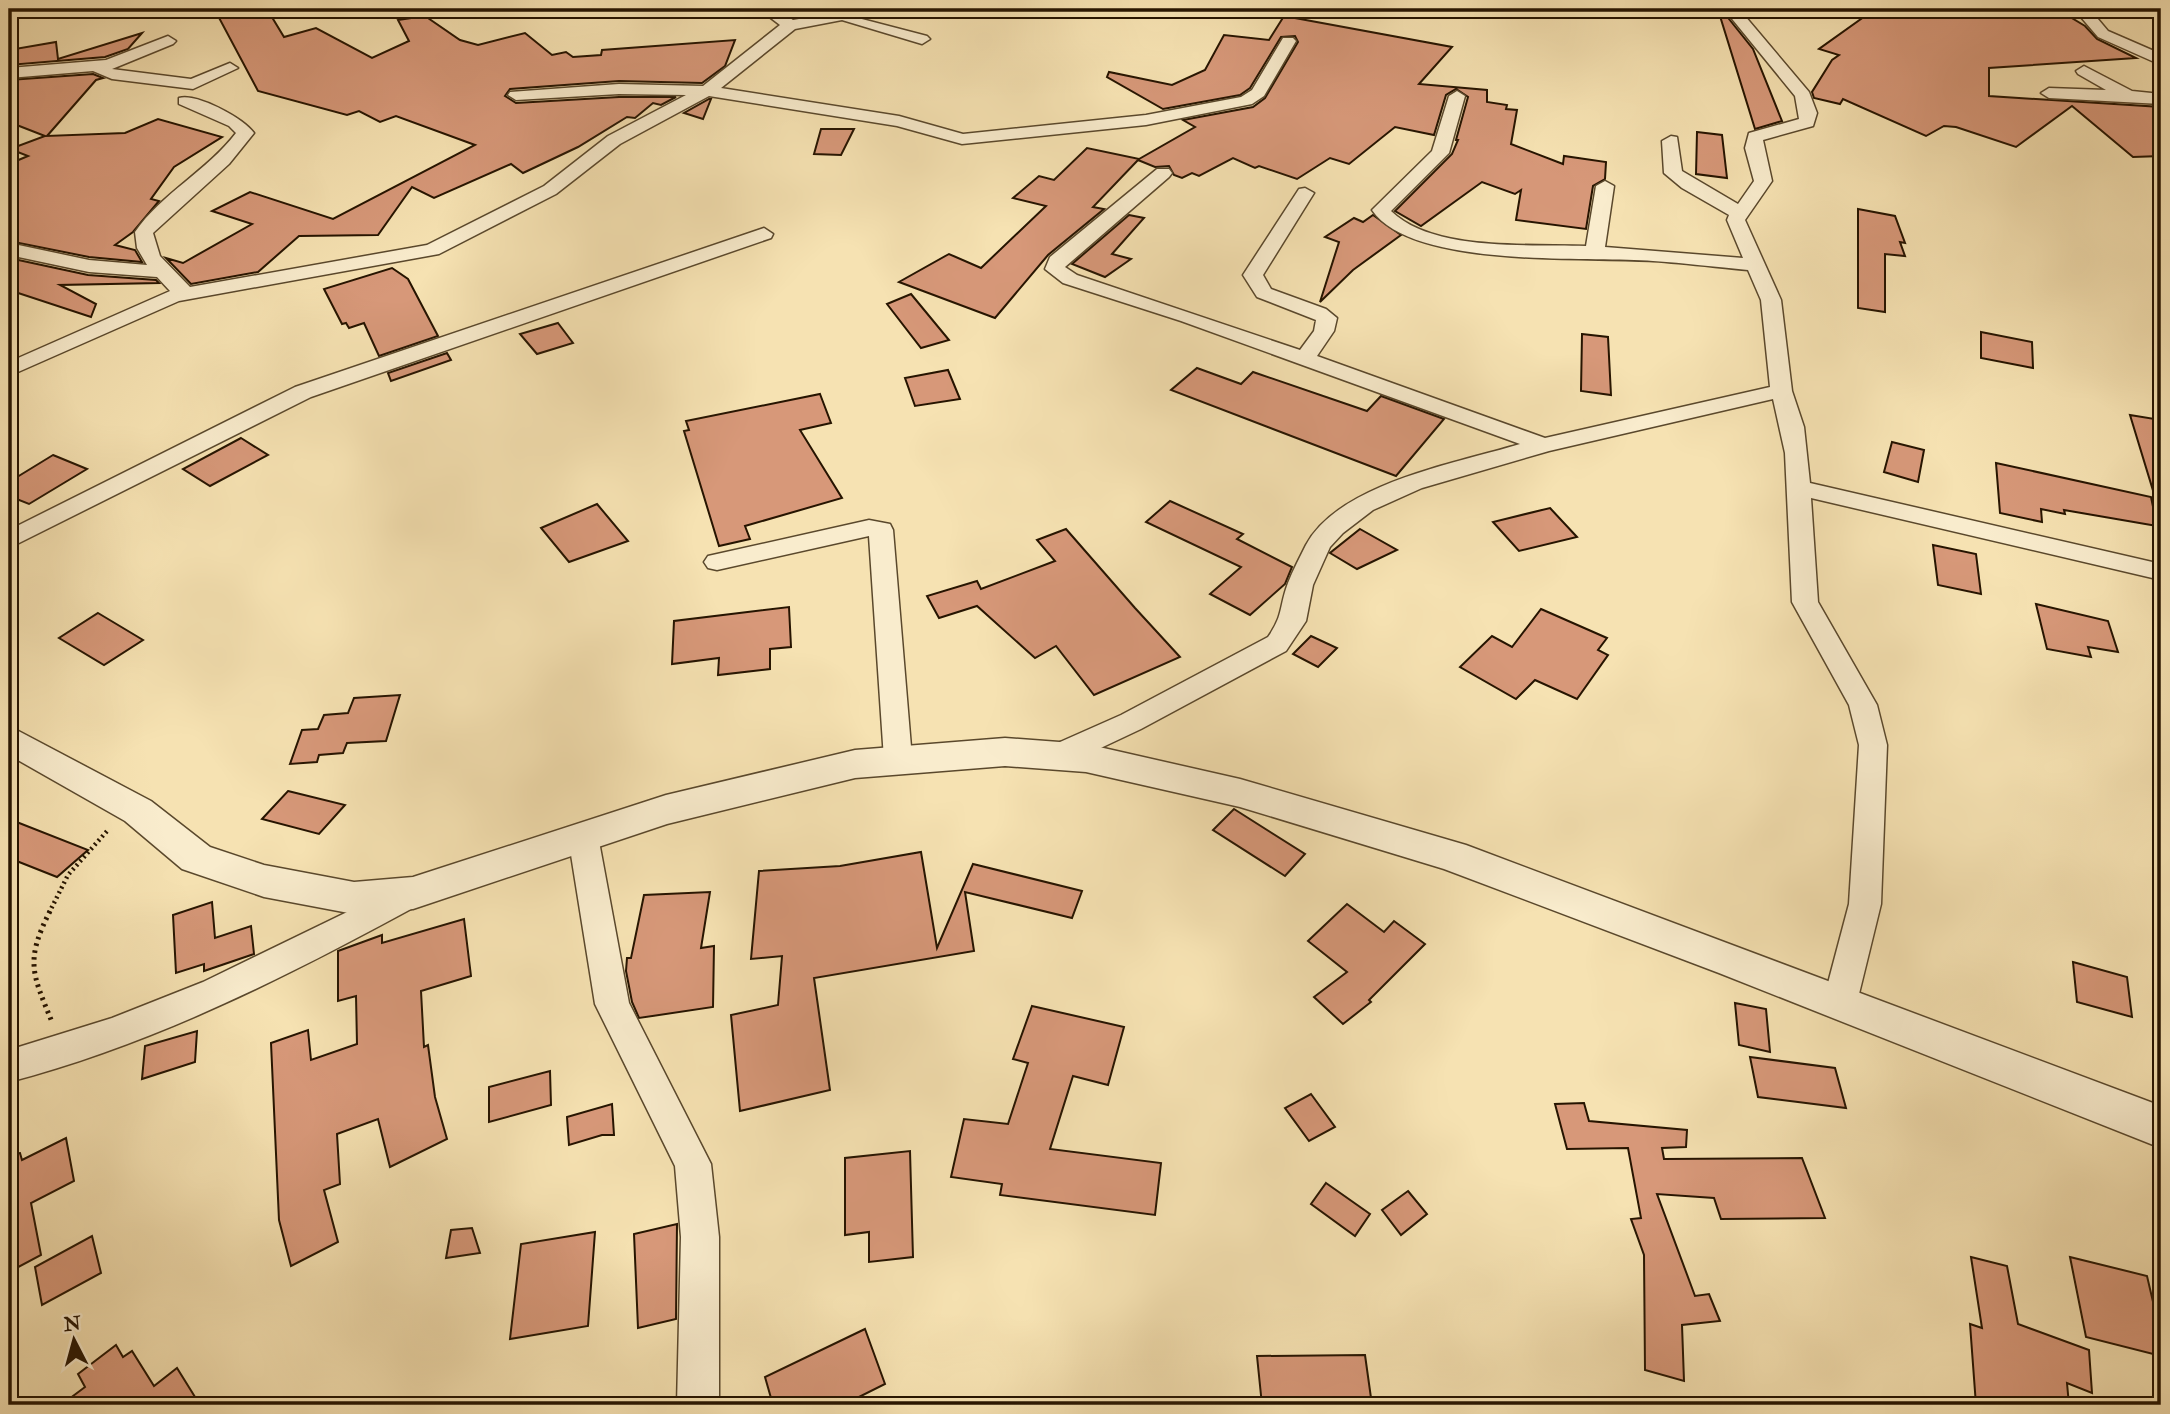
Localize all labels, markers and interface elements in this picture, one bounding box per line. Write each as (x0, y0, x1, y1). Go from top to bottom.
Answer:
north arrow (38, 1306, 108, 1376)
text: N (62, 1311, 83, 1337)

